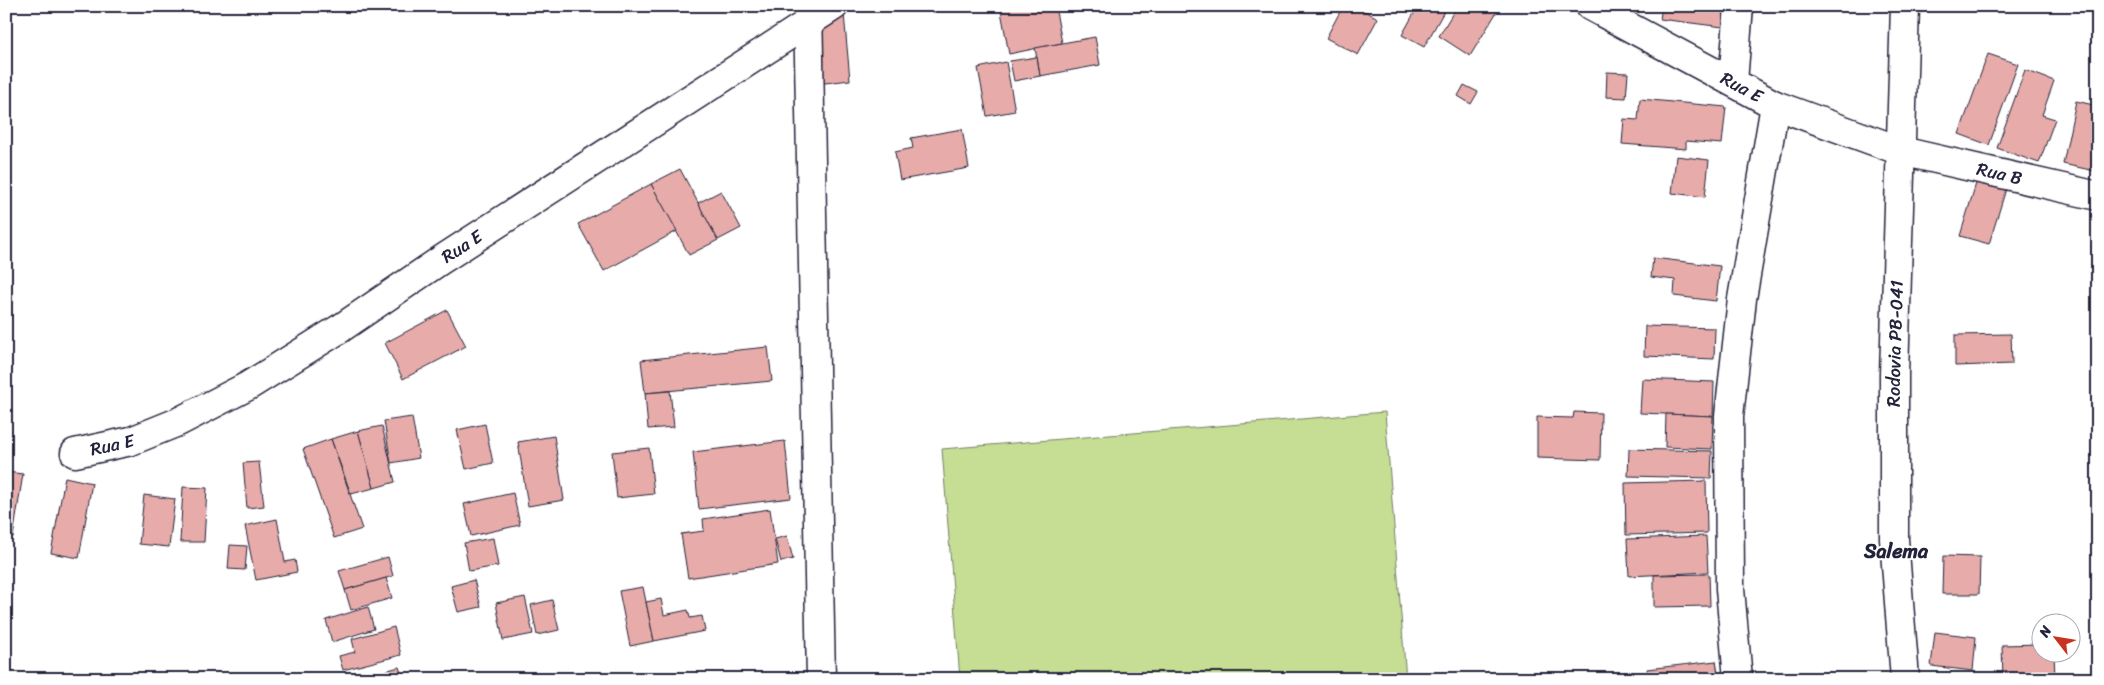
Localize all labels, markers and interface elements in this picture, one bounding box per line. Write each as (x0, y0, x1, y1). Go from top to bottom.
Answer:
street label: Rua E (1715, 63, 1770, 112)
street label: Rua B (1974, 153, 2025, 194)
street label: Rua E (435, 221, 490, 272)
street label: Rodovia PB-041 (1878, 279, 1913, 407)
street label: Rua E (87, 425, 138, 465)
district label: Salema (1863, 534, 1929, 569)
north arrow (2032, 612, 2082, 662)
text: N (2032, 621, 2059, 643)

